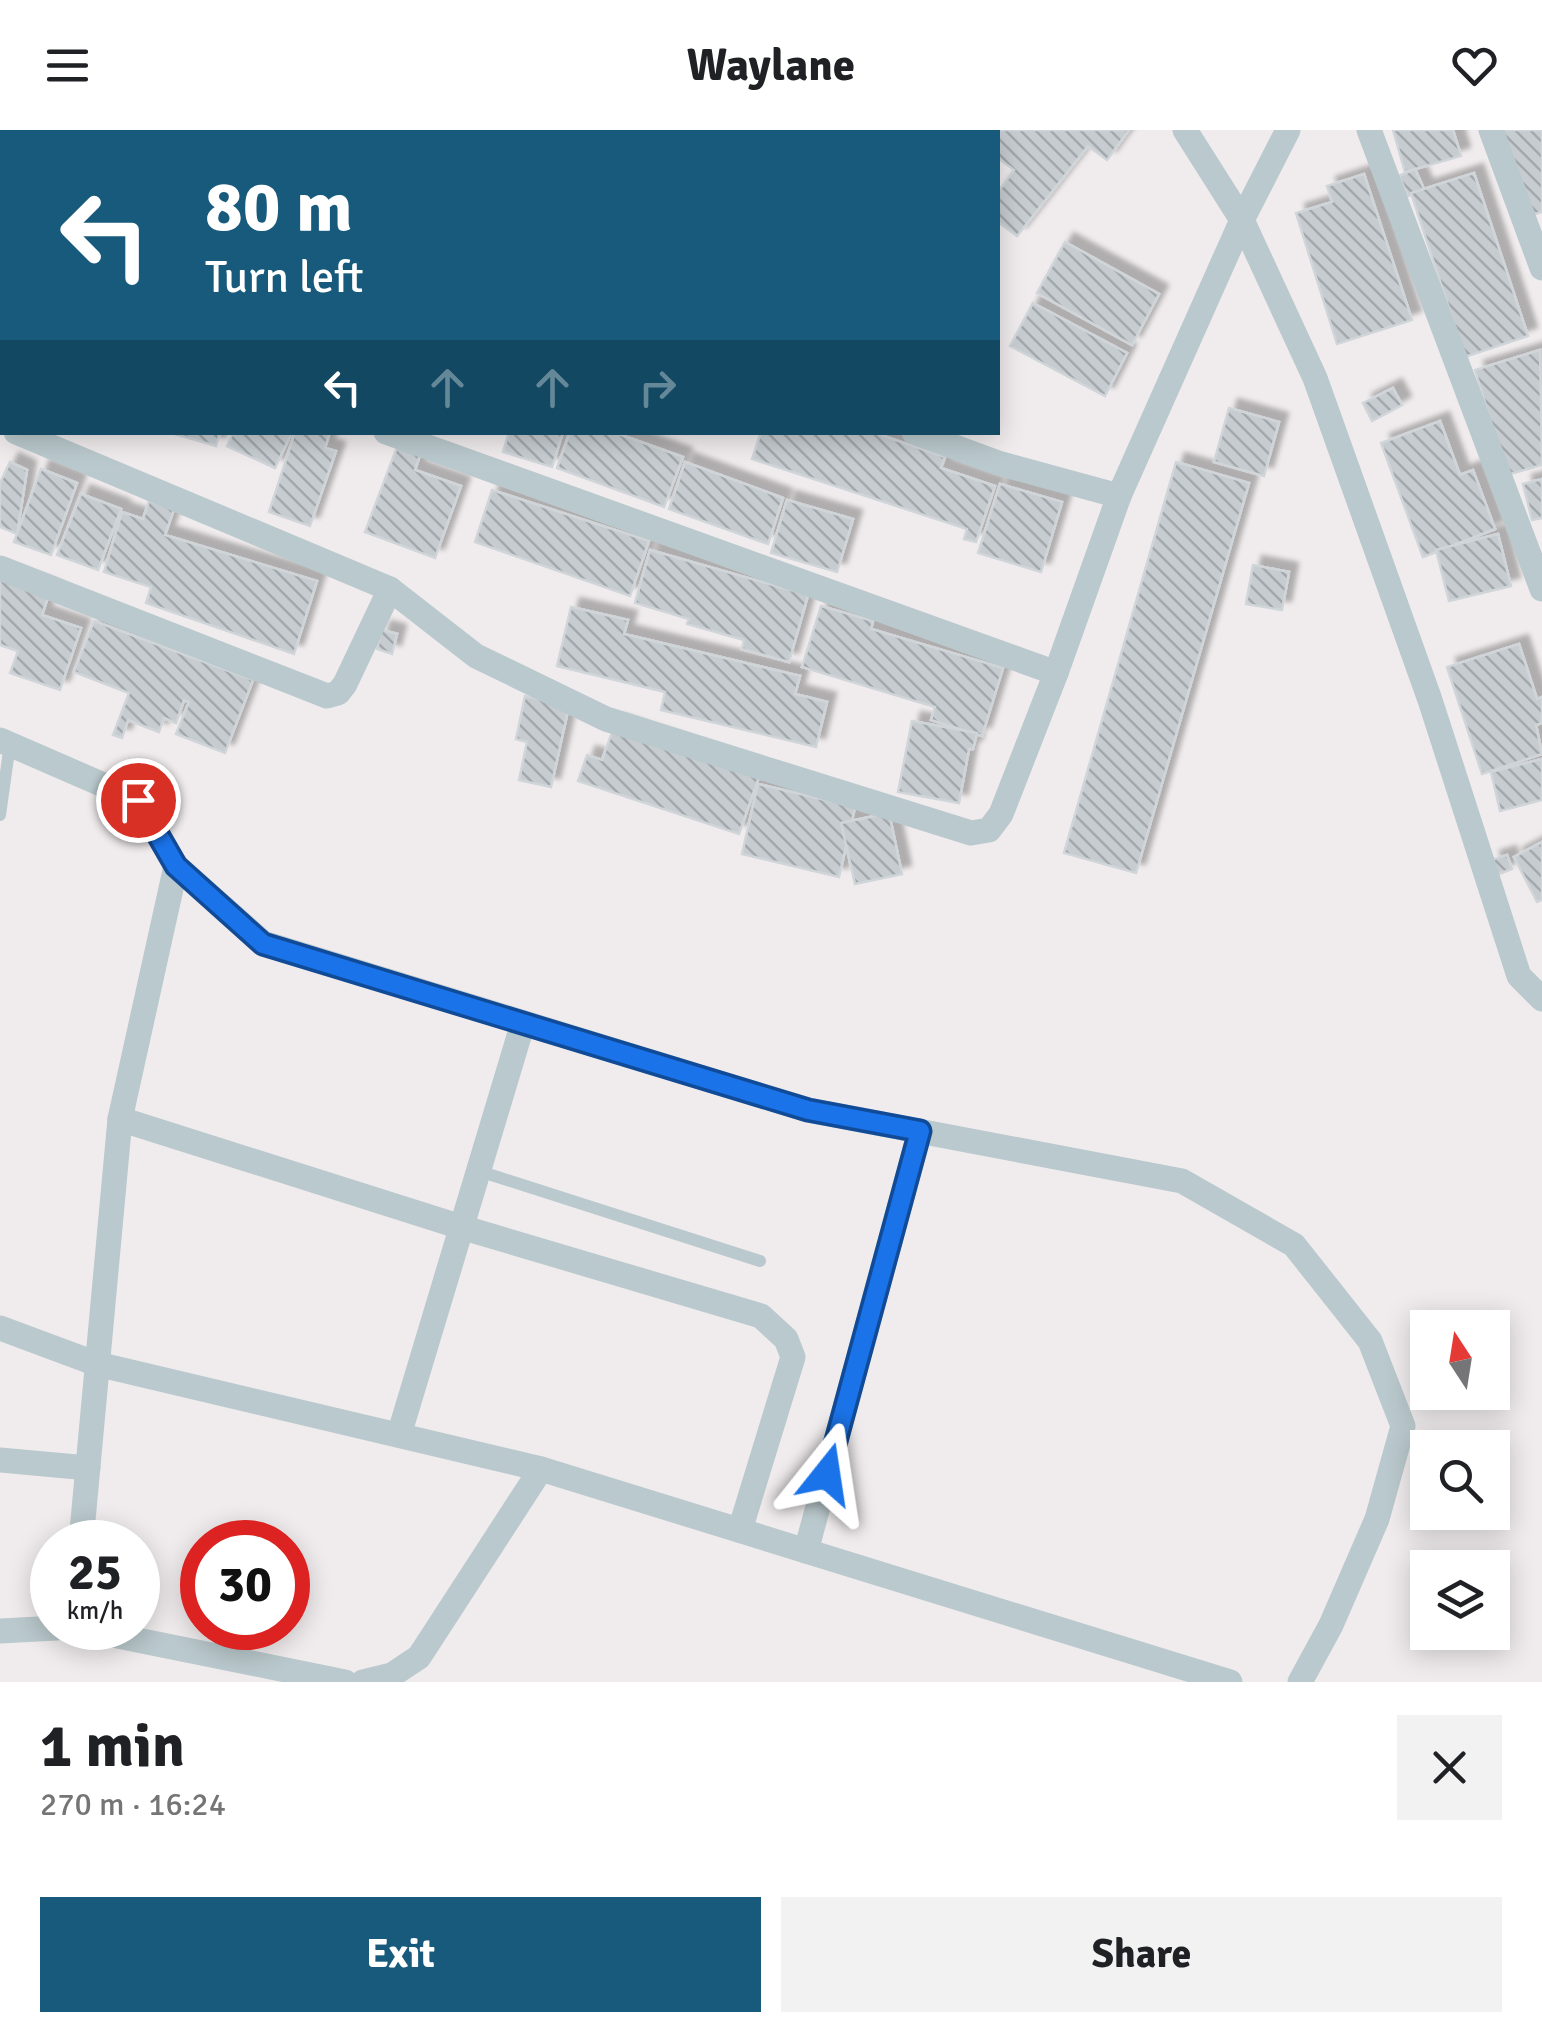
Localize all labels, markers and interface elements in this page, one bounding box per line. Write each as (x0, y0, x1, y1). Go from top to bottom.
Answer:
icon: menu (40, 38, 95, 93)
text: Waylane (687, 38, 855, 93)
icon: heart (1447, 38, 1502, 93)
text: 80 m (205, 164, 353, 250)
icon: left (40, 170, 170, 300)
text: Turn left (205, 250, 364, 305)
icon: left (315, 360, 370, 415)
icon: ahead (420, 360, 475, 415)
icon: ahead (525, 360, 580, 415)
icon: right (630, 360, 685, 415)
pin (96, 758, 181, 843)
icon: arrive (111, 773, 166, 828)
north arrow (1410, 1310, 1510, 1410)
map controls (1410, 1310, 1510, 1650)
position arrow (775, 1422, 879, 1526)
button: search (1410, 1430, 1510, 1530)
speed limit sign: 30 (180, 1520, 310, 1650)
text: 25 (68, 1542, 122, 1604)
button: layers (1410, 1550, 1510, 1650)
text: km/h (67, 1595, 123, 1626)
text: 1 min (40, 1710, 185, 1784)
button: close (1397, 1715, 1502, 1820)
text: 270 m · 16:24 (40, 1785, 226, 1824)
button: Exit (40, 1897, 761, 2012)
button: Share (781, 1897, 1502, 2012)

